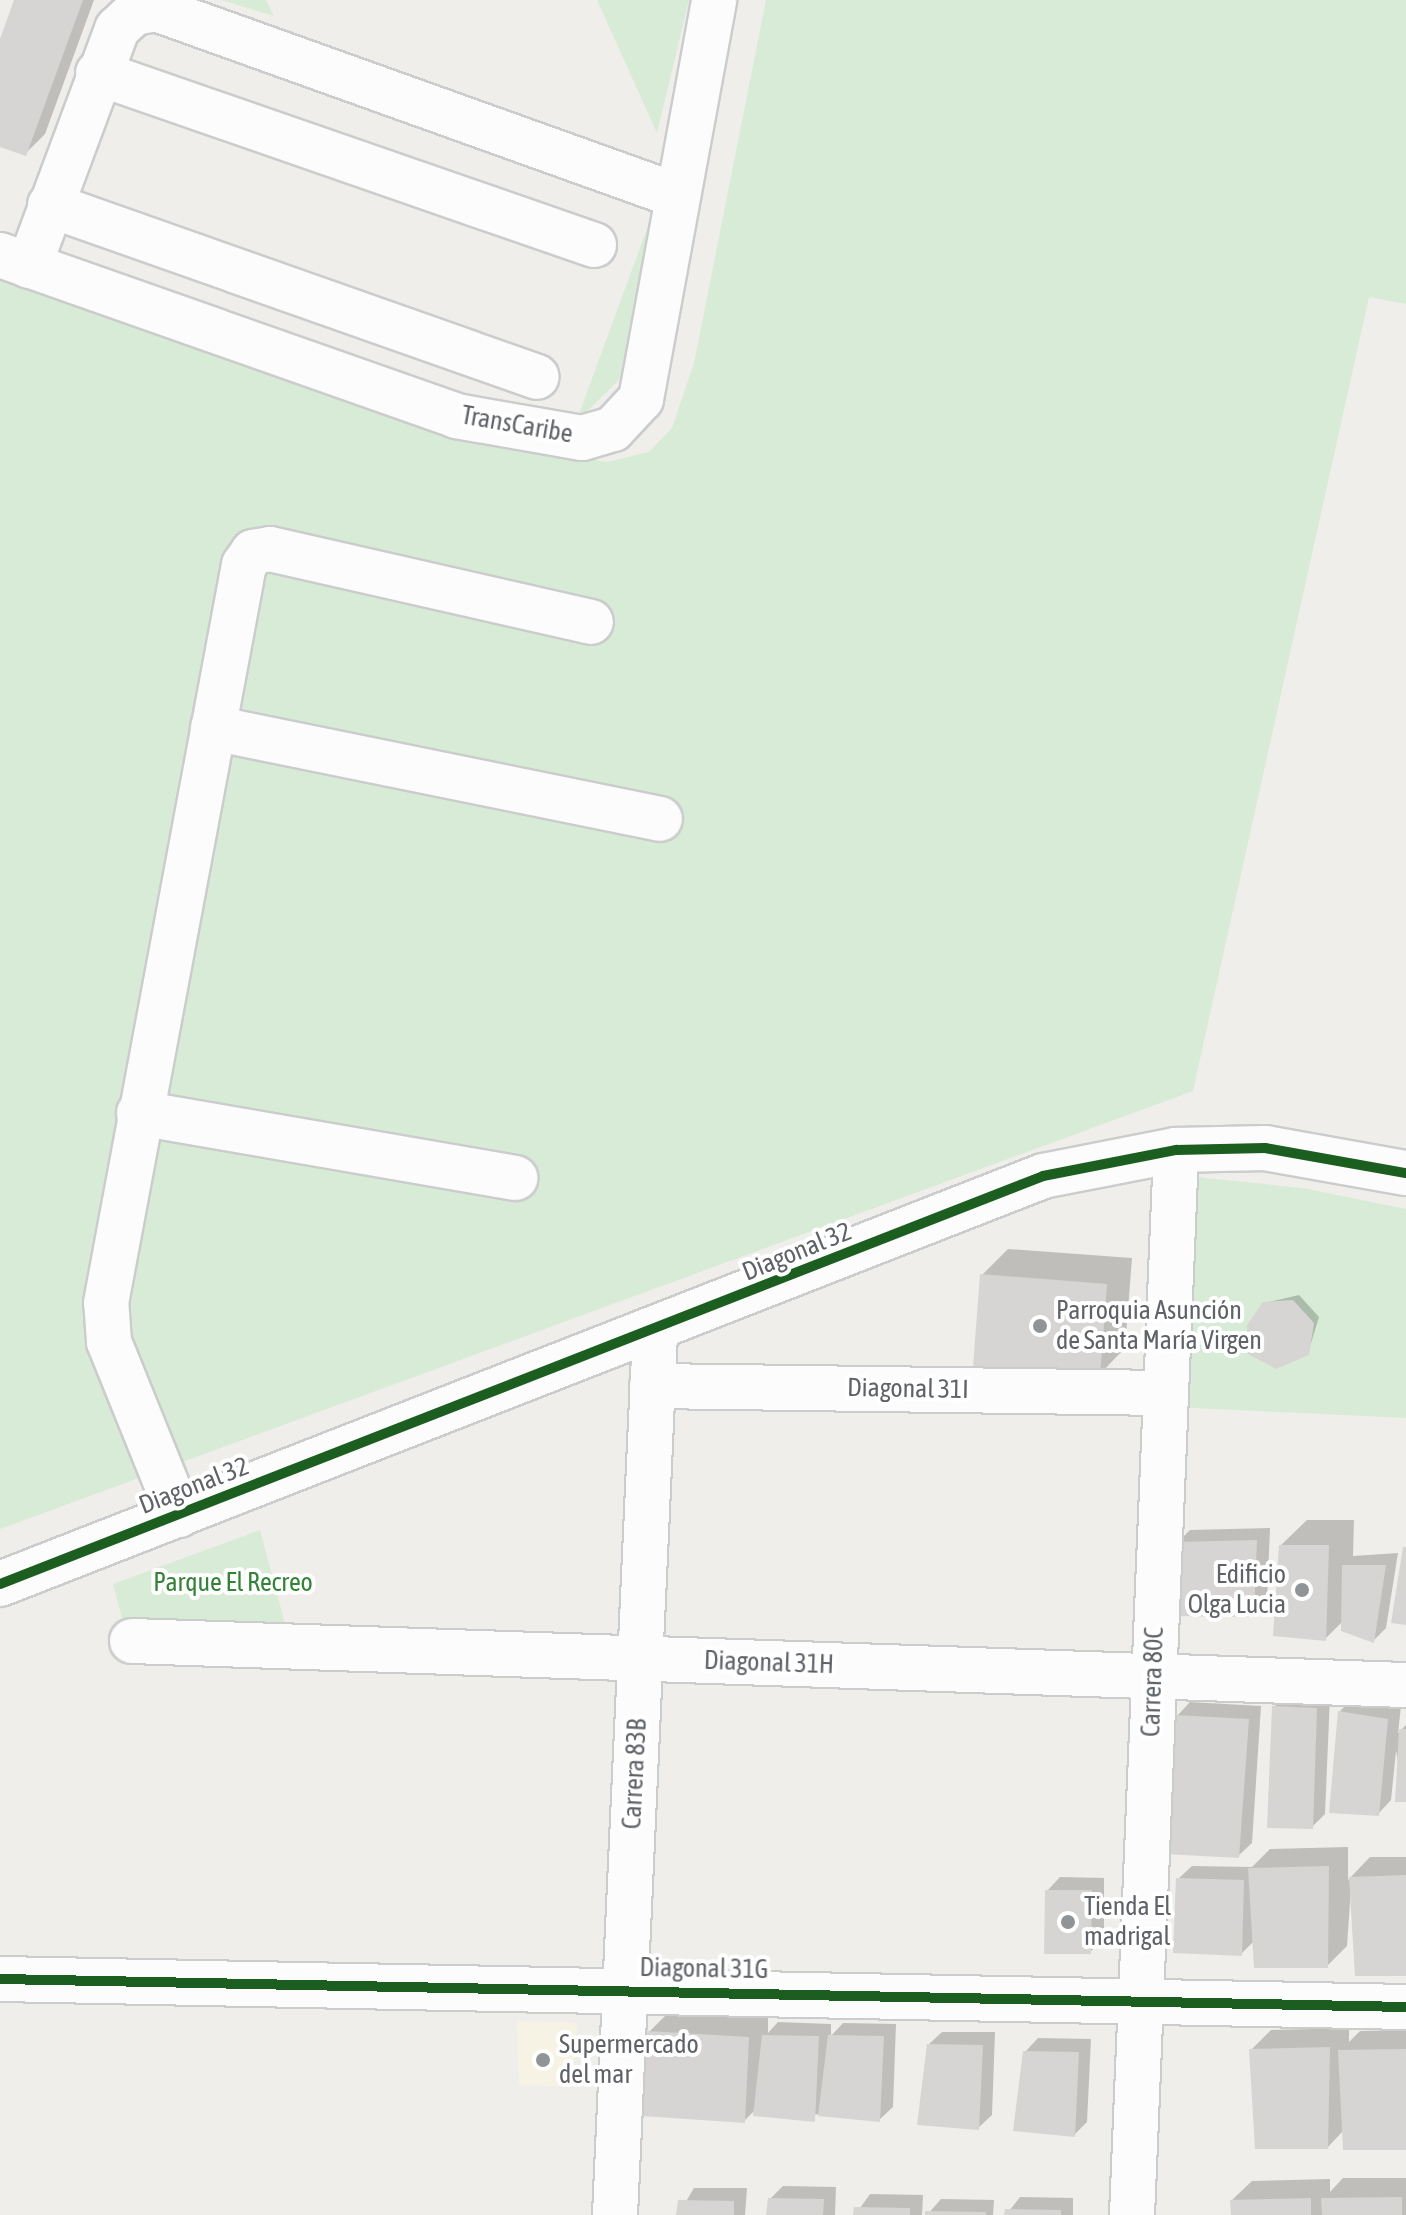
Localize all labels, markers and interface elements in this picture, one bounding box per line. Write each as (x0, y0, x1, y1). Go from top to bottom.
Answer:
street label: TransCaribe (459, 400, 575, 450)
street label: Diagonal 32 (738, 1216, 856, 1288)
place label: Parroquia Asunción de Santa María Virgen (1056, 1295, 1262, 1356)
marker: Parroquia Asunción de Santa María Virgen (1031, 1317, 1049, 1335)
street label: Diagonal 31I (847, 1372, 969, 1406)
street label: Diagonal 32 (135, 1451, 253, 1521)
place label: Edificio Olga Lucia (1188, 1559, 1286, 1620)
park label: Parque El Recreo (153, 1567, 313, 1599)
marker: Edificio Olga Lucia (1293, 1581, 1311, 1599)
street label: Carrera 80C (1135, 1627, 1171, 1737)
street label: Diagonal 31H (703, 1645, 835, 1681)
street label: Carrera 83B (617, 1718, 653, 1830)
place label: Tienda El madrigal (1084, 1891, 1171, 1952)
marker: Tienda El madrigal (1059, 1913, 1077, 1931)
street label: Diagonal 31G (639, 1952, 769, 1986)
place label: Supermercado del mar (559, 2029, 699, 2090)
marker: Supermercado del mar (534, 2051, 552, 2069)

